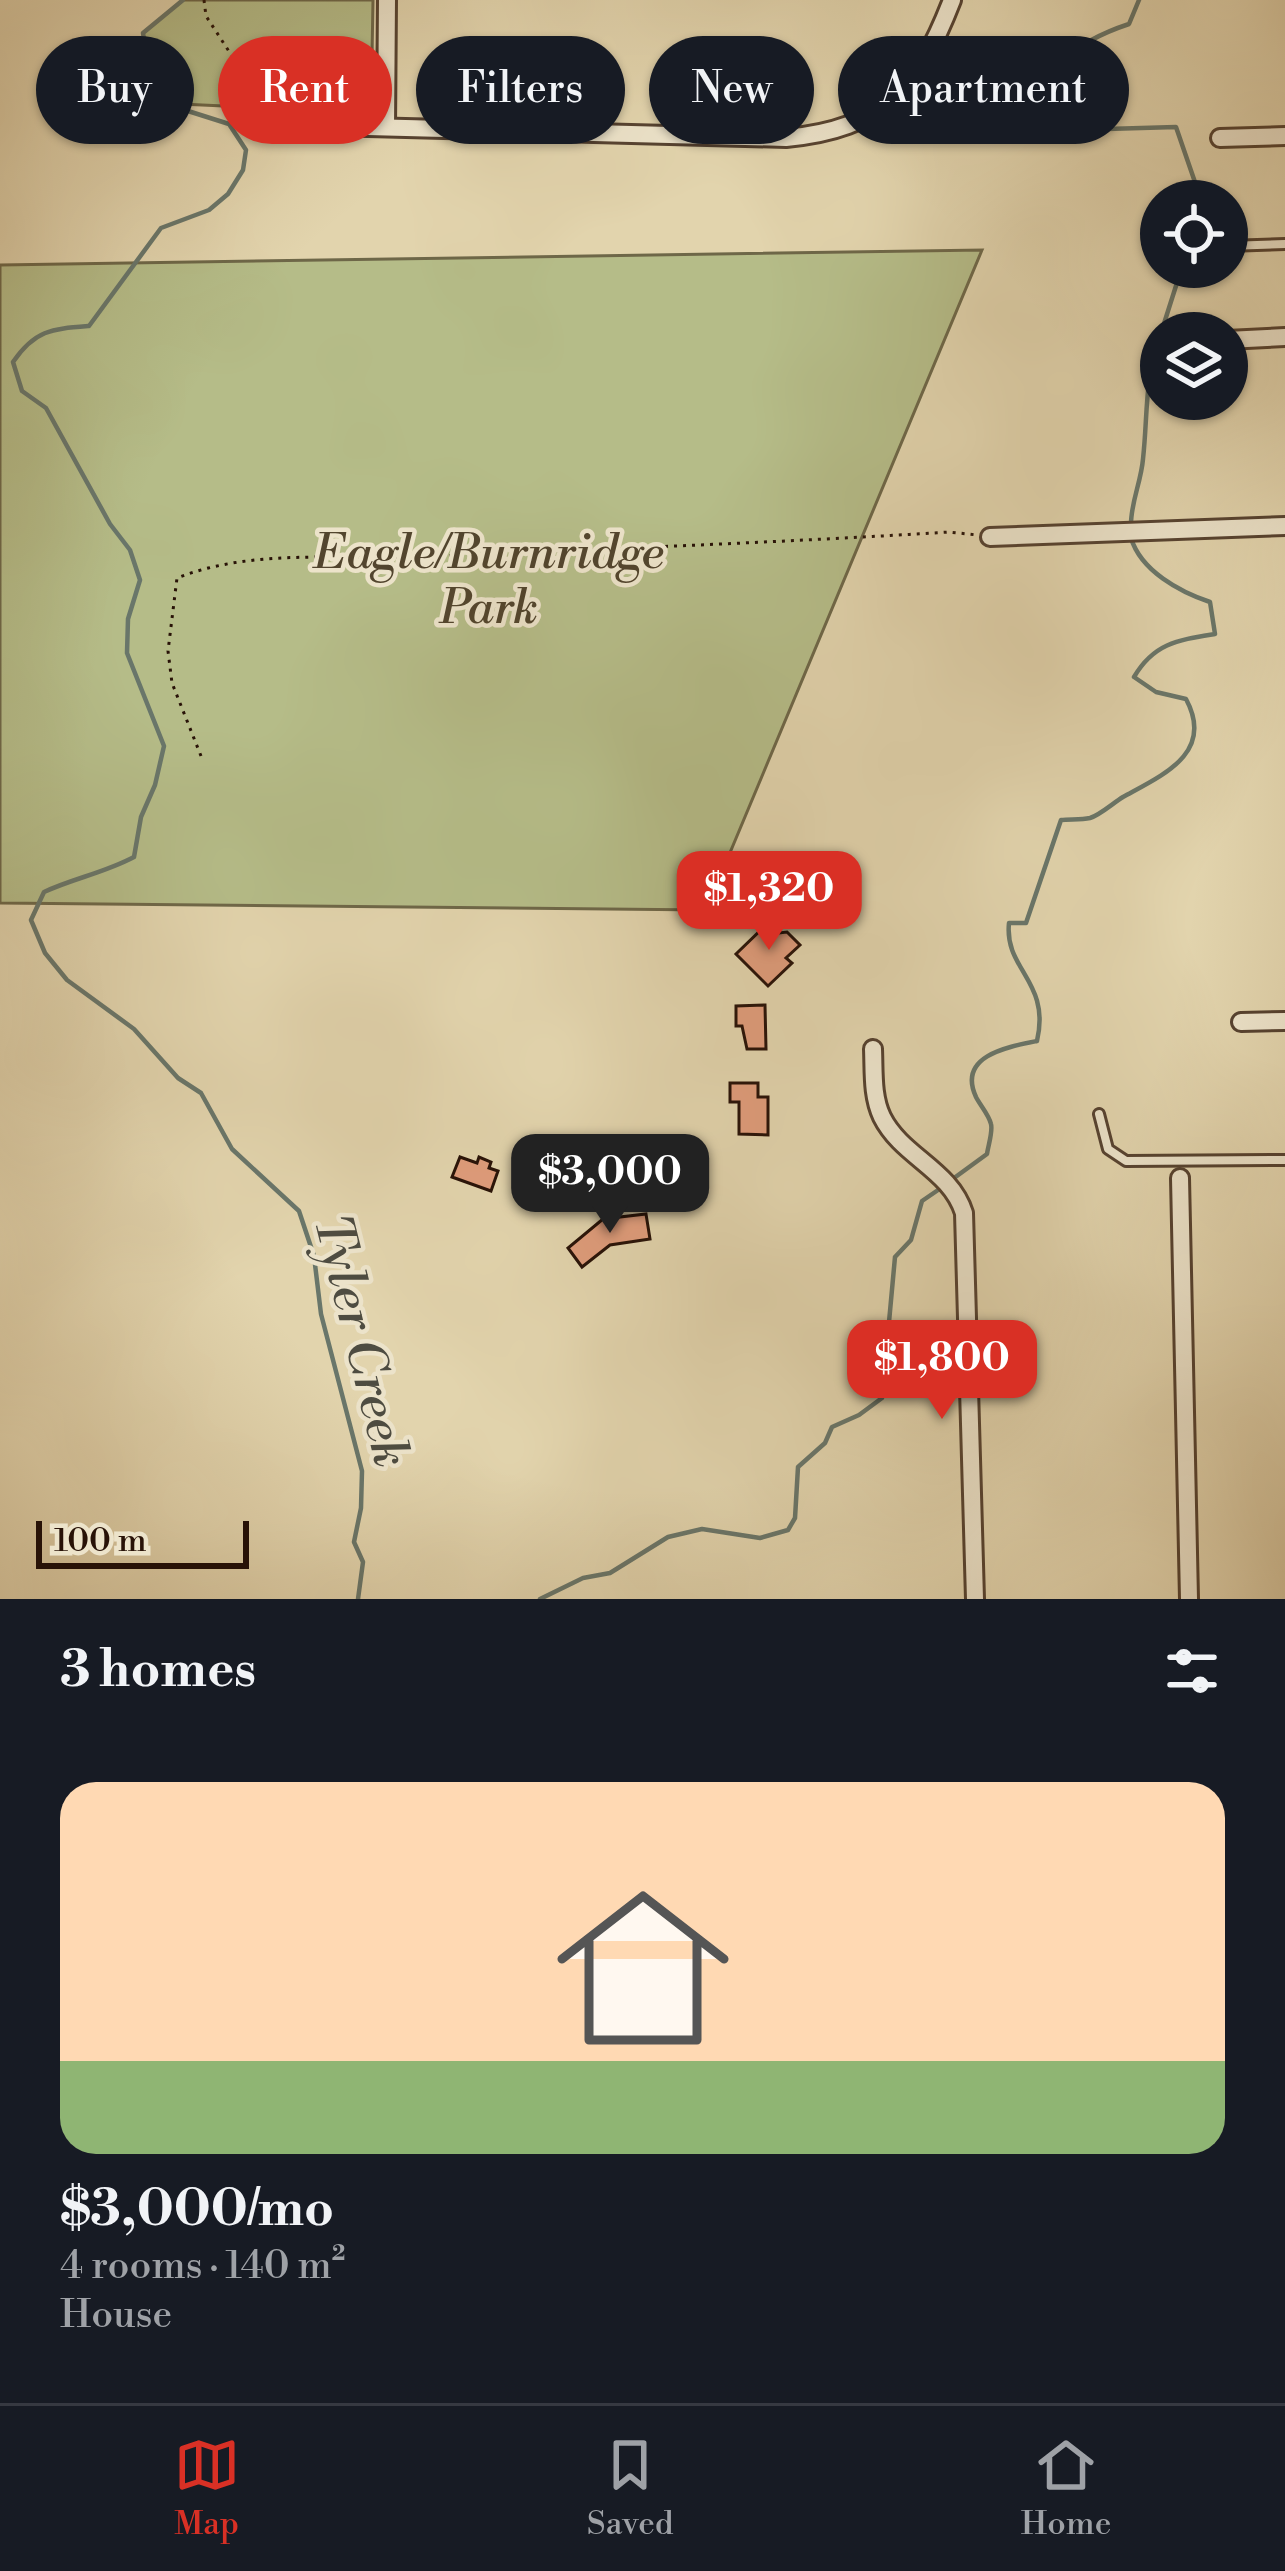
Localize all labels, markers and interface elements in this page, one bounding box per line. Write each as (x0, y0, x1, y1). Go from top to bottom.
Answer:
chip: Buy (36, 36, 194, 144)
chip: Rent (218, 36, 392, 144)
chip: Filters (416, 36, 625, 144)
chip: New (649, 36, 814, 144)
chip: Apartment (838, 36, 1129, 144)
map controls (1140, 180, 1248, 420)
button: locate (1140, 180, 1248, 288)
button: layers (1140, 312, 1248, 420)
park label: Eagle/Burnridge Park (312, 524, 664, 639)
pin: $1,320 (671, 851, 867, 953)
text: $1,320 (704, 865, 834, 914)
pin: $3,000 (512, 1134, 708, 1236)
text: $3,000 (538, 1148, 682, 1197)
water label: Tyler Creek (298, 1208, 422, 1474)
pin: $1,800 (844, 1320, 1040, 1422)
text: $1,800 (874, 1334, 1010, 1383)
scale bar (36, 1515, 249, 1568)
text: 100 m (54, 1521, 147, 1562)
icon: filters (1159, 1638, 1225, 1704)
text: 3 homes (60, 1639, 256, 1703)
icon: home (535, 1860, 751, 2076)
text: $3,000/mo (60, 2178, 334, 2242)
text: 4 rooms · 140 m² (60, 2242, 345, 2291)
text: House (60, 2291, 172, 2340)
tab: Map (174, 2432, 240, 2545)
tab: Saved (587, 2432, 674, 2545)
tab: Home (1021, 2432, 1111, 2545)

